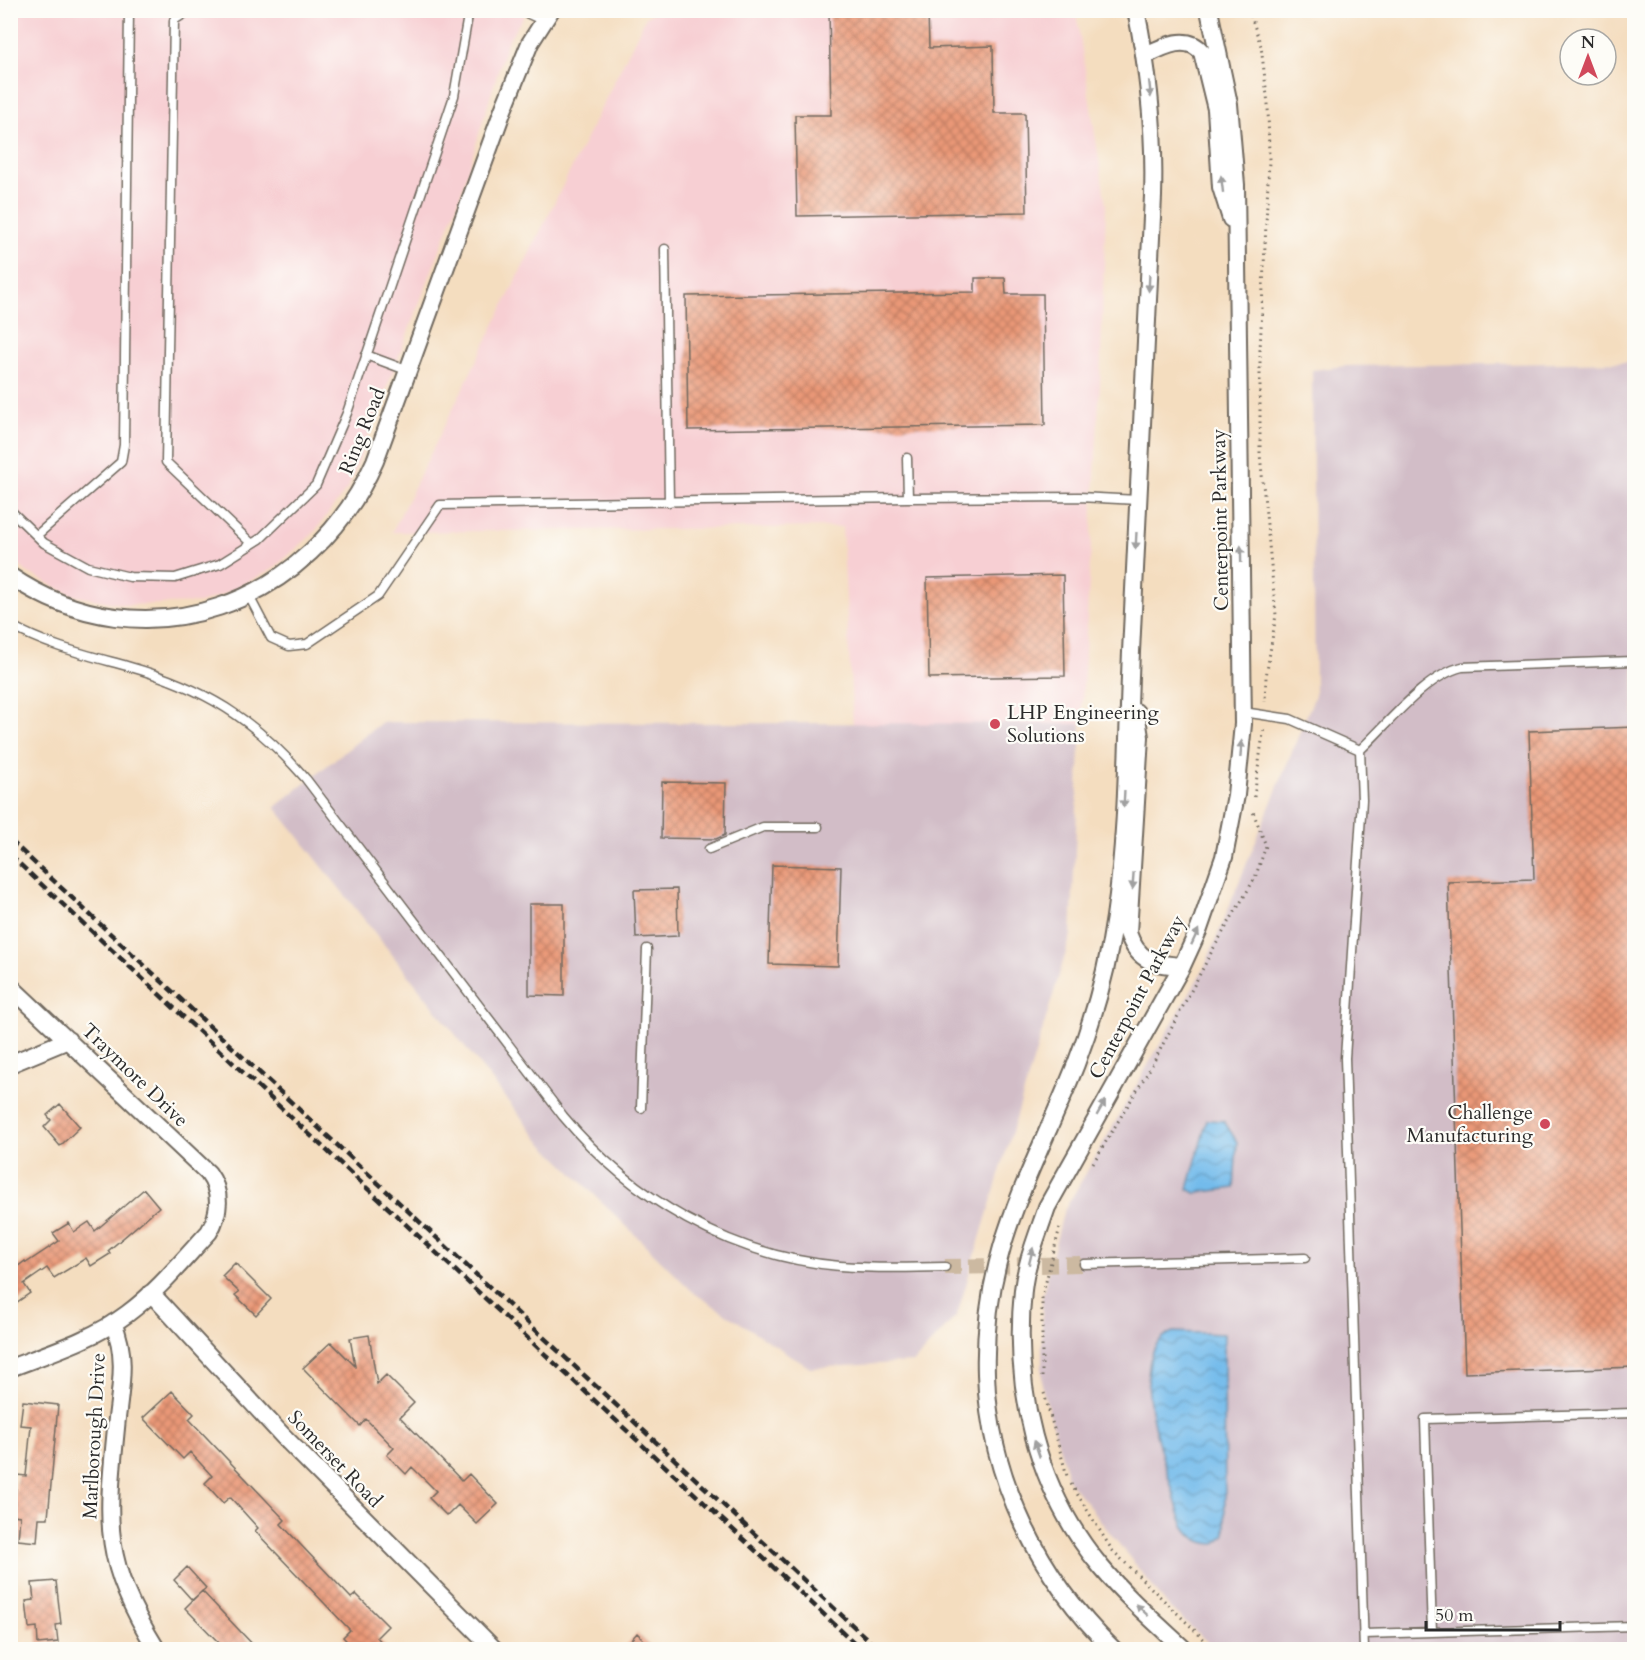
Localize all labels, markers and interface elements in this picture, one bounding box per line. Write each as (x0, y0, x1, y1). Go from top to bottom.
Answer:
north arrow (1558, 27, 1618, 87)
text: N (1581, 32, 1595, 54)
one-way arrow (1145, 79, 1155, 98)
one-way arrow (1217, 174, 1227, 193)
one-way arrow (1144, 274, 1153, 293)
street label: Ring Road (332, 383, 392, 478)
street label: Centerpoint Parkway (1205, 428, 1235, 611)
one-way arrow (1131, 532, 1140, 551)
one-way arrow (1236, 544, 1246, 563)
place label: LHP Engineering Solutions (1007, 699, 1159, 749)
marker: LHP Engineering Solutions (988, 717, 1002, 731)
one-way arrow (1236, 739, 1246, 758)
one-way arrow (1120, 789, 1129, 808)
one-way arrow (1128, 871, 1138, 890)
street label: Centerpoint Parkway (1082, 910, 1192, 1084)
one-way arrow (1191, 929, 1200, 946)
street label: Traymore Drive (76, 1017, 194, 1133)
one-way arrow (1096, 1099, 1106, 1116)
place label: Challenge Manufacturing (1407, 1099, 1534, 1149)
marker: Challenge Manufacturing (1538, 1117, 1552, 1131)
one-way arrow (1027, 1247, 1037, 1266)
street label: Marlborough Drive (76, 1352, 112, 1520)
street label: Somerset Road (282, 1404, 389, 1514)
one-way arrow (1032, 1439, 1041, 1457)
scale bar (1426, 1594, 1560, 1632)
one-way arrow (1135, 1603, 1149, 1617)
text: 50 m (1435, 1603, 1474, 1628)

